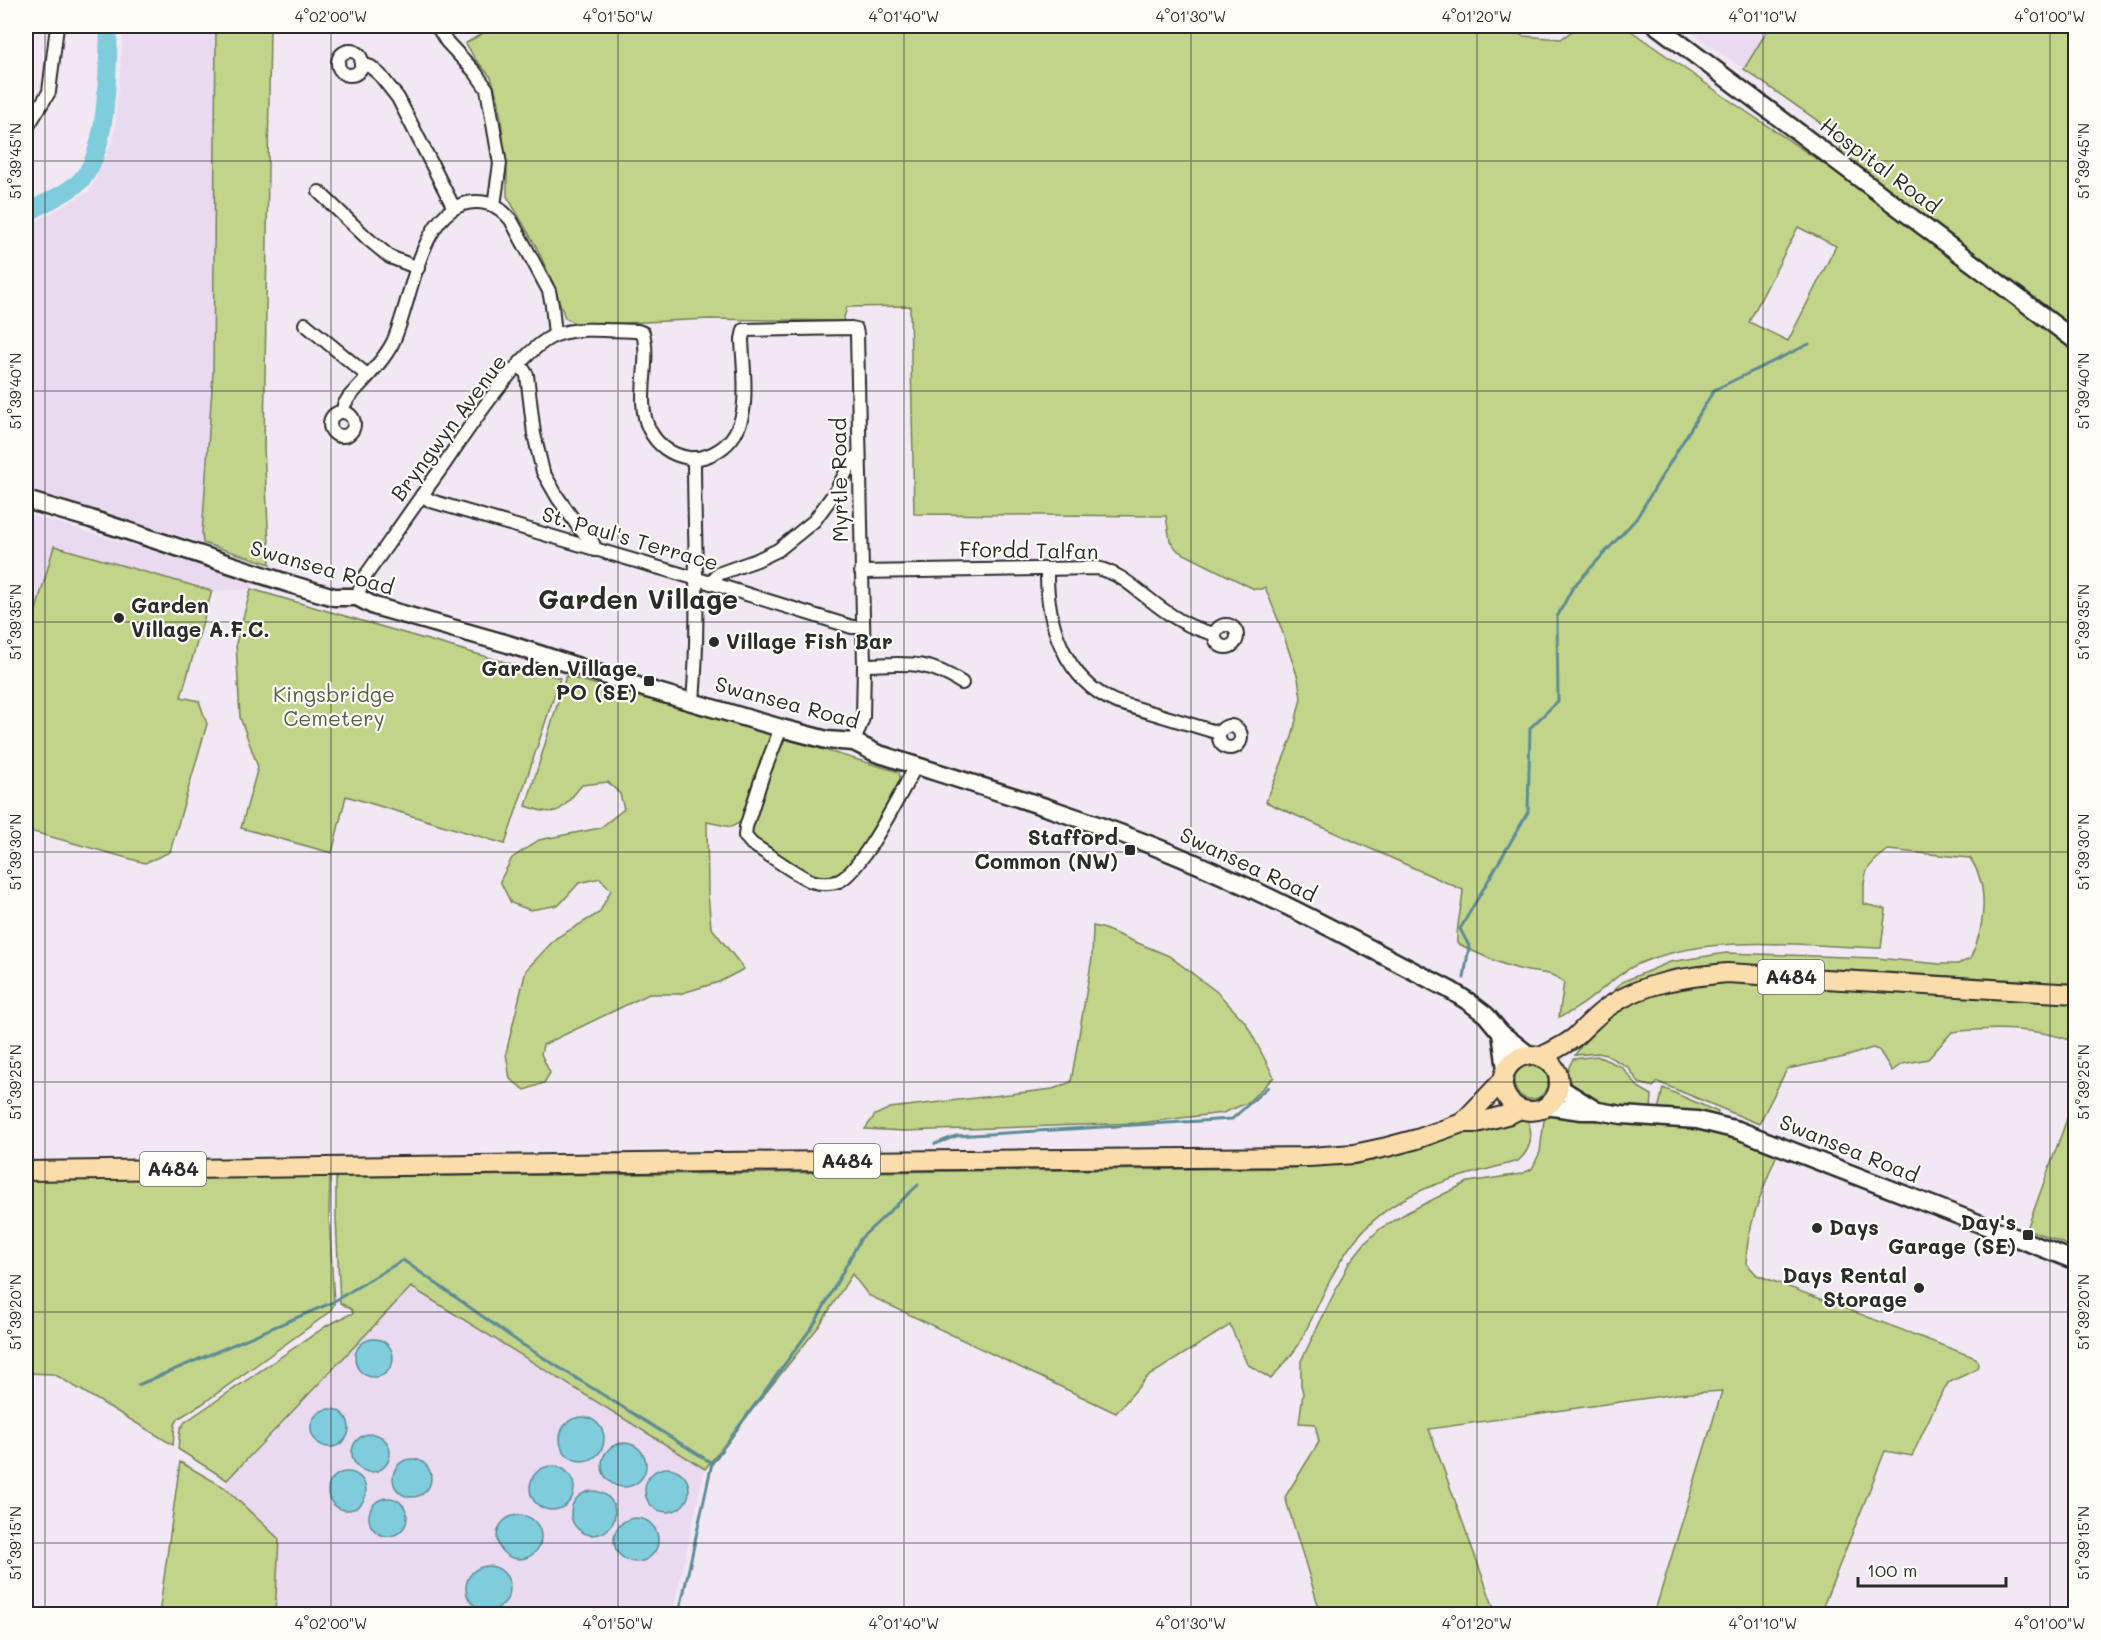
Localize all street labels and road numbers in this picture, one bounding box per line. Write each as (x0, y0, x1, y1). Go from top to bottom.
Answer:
street label: Hospital Road (1815, 111, 1946, 219)
street label: Bryngwyn Avenue (384, 348, 512, 506)
street label: Myrtle Road (824, 417, 853, 543)
street label: St. Paul's Terrace (539, 499, 722, 576)
street label: Swansea Road (247, 533, 397, 600)
street label: Ffordd Talfan (959, 535, 1099, 564)
street label: Swansea Road (712, 669, 862, 734)
street label: Swansea Road (1176, 820, 1321, 907)
road number: A484 (1758, 960, 1824, 994)
street label: Swansea Road (1776, 1107, 1923, 1188)
road number: A484 (814, 1144, 880, 1178)
road number: A484 (140, 1152, 206, 1186)

